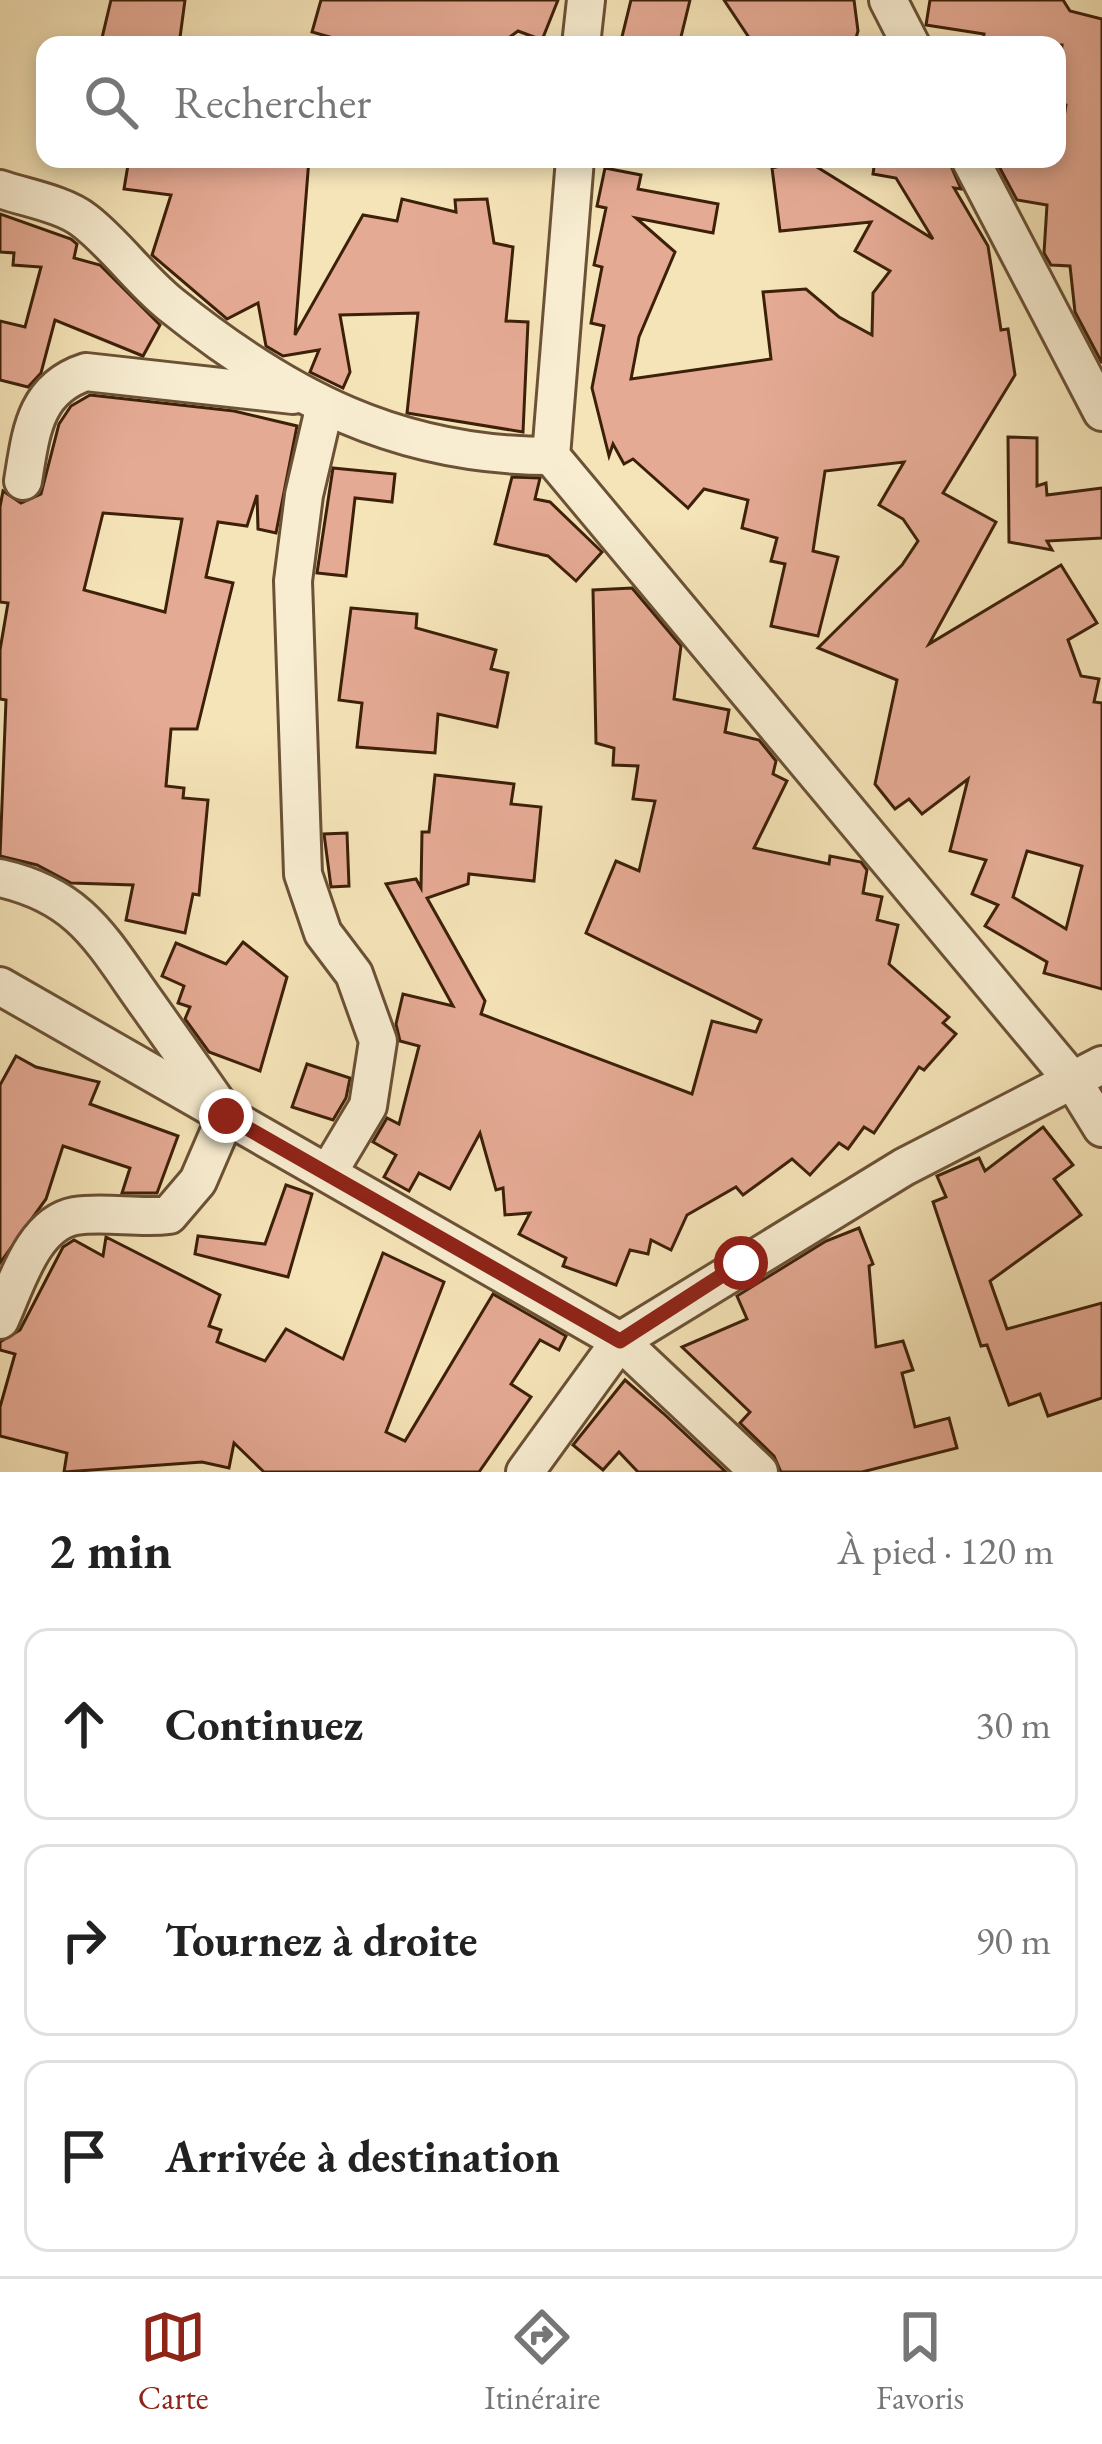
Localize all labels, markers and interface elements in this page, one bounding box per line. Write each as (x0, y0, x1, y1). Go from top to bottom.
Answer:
search box (36, 36, 1066, 168)
icon: search (78, 69, 144, 135)
text: Rechercher (174, 73, 371, 131)
route end (199, 1089, 253, 1143)
route start (714, 1236, 768, 1290)
text: 2 min (48, 1517, 172, 1583)
text: À pied · 120 m (837, 1525, 1054, 1576)
icon: ahead (51, 1691, 117, 1757)
text: Continuez (165, 1695, 363, 1753)
text: 30 m (975, 1699, 1051, 1750)
icon: right (51, 1907, 117, 1973)
text: Tournez à droite (165, 1911, 477, 1969)
text: 90 m (975, 1915, 1051, 1966)
icon: arrive (51, 2123, 117, 2189)
text: Arrivée à destination (165, 2127, 560, 2185)
tab: Carte (138, 2304, 209, 2419)
tab: Itinéraire (484, 2304, 600, 2419)
tab: Favoris (876, 2304, 964, 2419)

